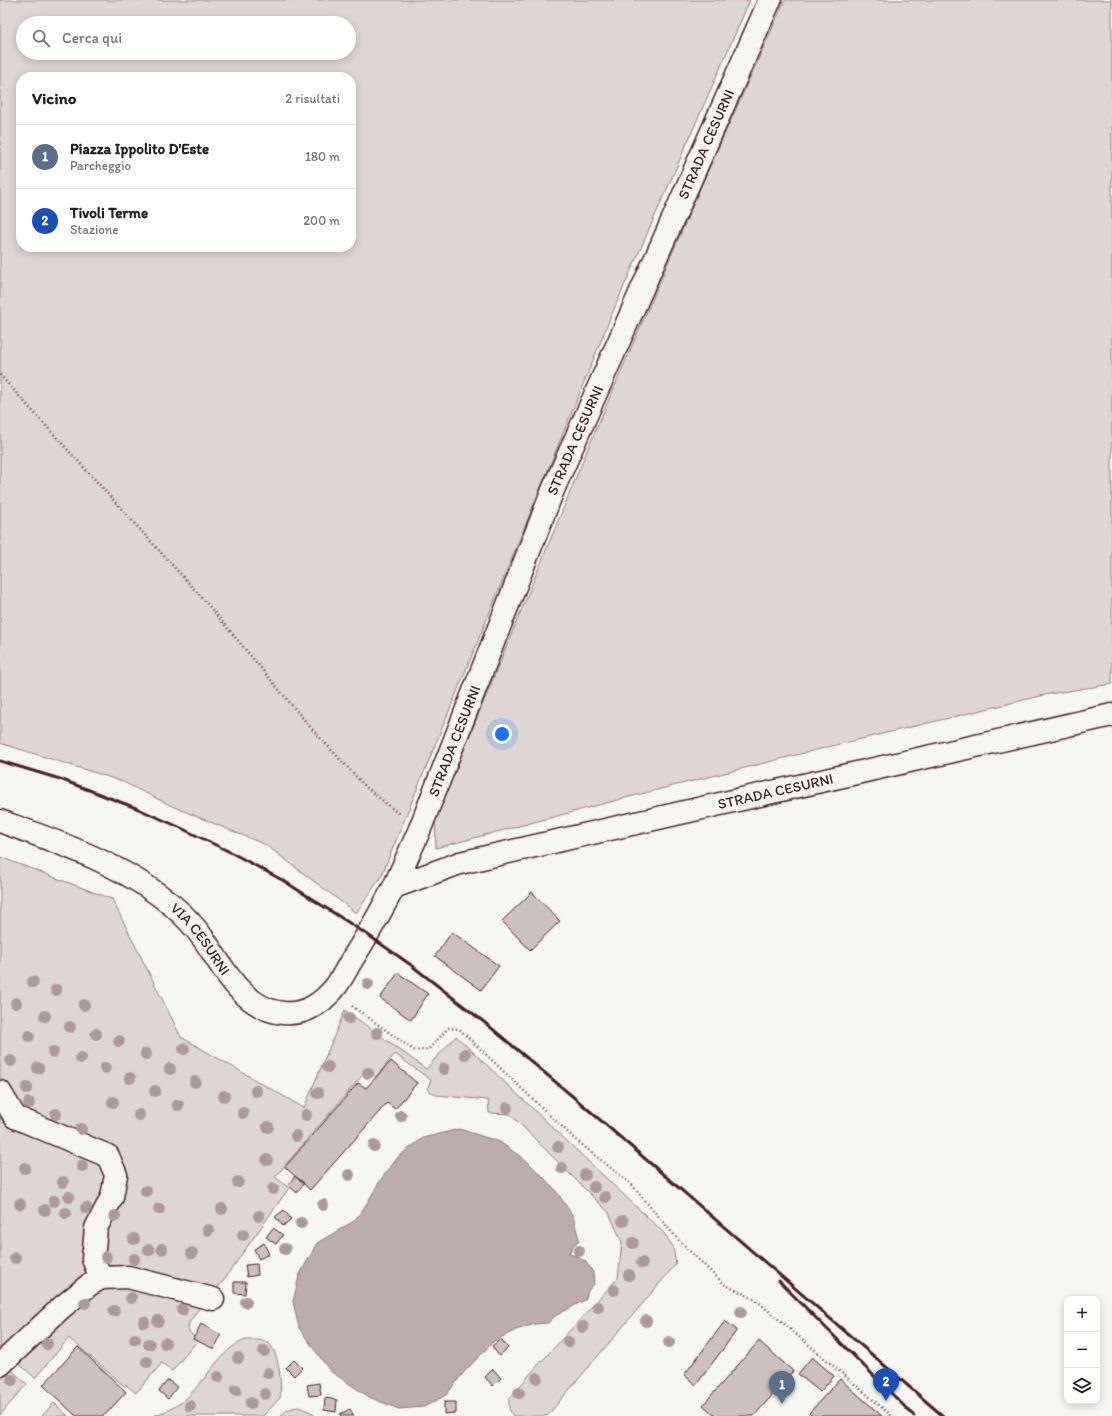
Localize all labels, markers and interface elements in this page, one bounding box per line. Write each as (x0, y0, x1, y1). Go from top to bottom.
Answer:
search box (16, 16, 356, 60)
icon: search (30, 27, 52, 49)
text: Cerca qui (62, 29, 122, 47)
street label: STRADA CESURNI (674, 86, 738, 202)
text: Vicino (32, 88, 76, 108)
text: 2 risultati (285, 91, 340, 106)
text: Piazza Ippolito D'Este (70, 140, 209, 158)
text: 1 (42, 149, 48, 164)
text: 180 m (305, 149, 340, 164)
text: Parcheggio (70, 158, 131, 173)
text: Tivoli Terme (70, 204, 148, 222)
text: 2 (42, 213, 48, 228)
text: 200 m (303, 213, 340, 228)
text: Stazione (70, 222, 118, 237)
street label: STRADA CESURNI (543, 383, 607, 498)
street label: STRADA CESURNI (424, 683, 484, 799)
your location (492, 724, 512, 744)
street label: STRADA CESURNI (716, 770, 835, 813)
street label: VIA CESURNI (167, 899, 234, 979)
map controls (1064, 1296, 1100, 1404)
button: + (1064, 1296, 1100, 1332)
button: − (1064, 1332, 1100, 1368)
pin: 2 (873, 1368, 899, 1401)
button: layers (1064, 1368, 1100, 1404)
pin: 1 (769, 1371, 795, 1404)

